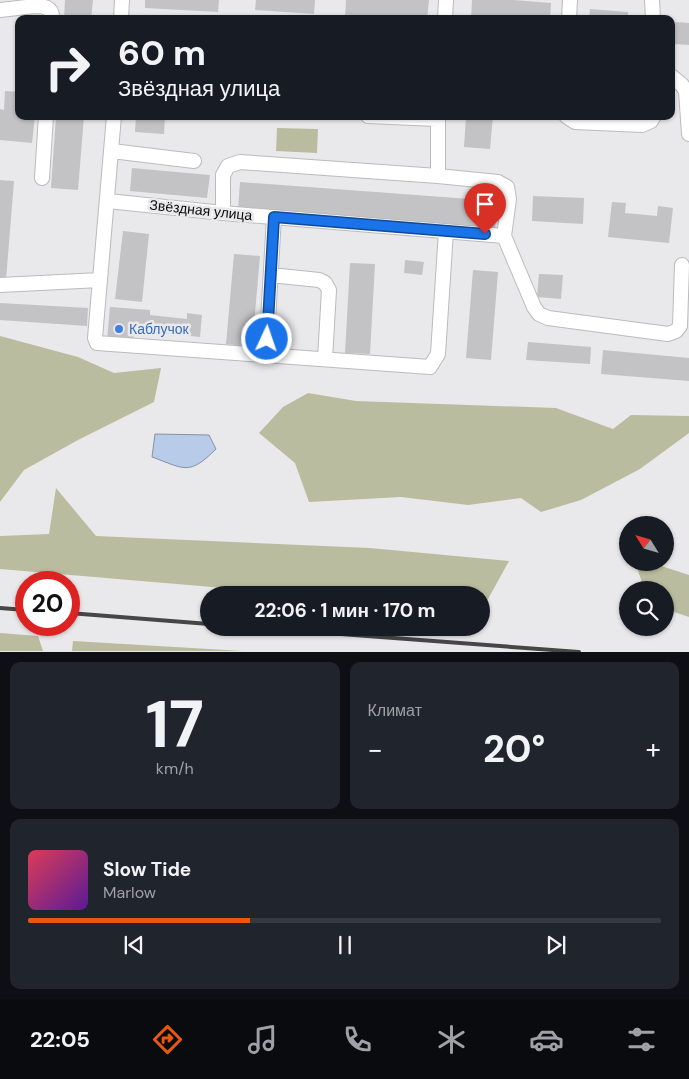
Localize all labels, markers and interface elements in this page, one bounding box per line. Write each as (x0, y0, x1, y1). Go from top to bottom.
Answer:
text: 60 m (118, 30, 206, 76)
icon: right (35, 35, 100, 100)
text: Звёздная улица (118, 74, 280, 103)
pin (464, 183, 506, 234)
icon: arrive (471, 190, 499, 218)
street label: Звёздная улица (149, 196, 253, 224)
position arrow (240, 312, 292, 364)
place label: Каблучок (129, 320, 190, 338)
marker: Каблучок (113, 323, 125, 335)
north arrow (619, 516, 674, 571)
map controls (619, 516, 674, 636)
speed limit sign: 20 (15, 571, 80, 636)
button: search (619, 581, 674, 636)
text: 22:06 · 1 мин · 170 m (255, 598, 435, 623)
text: 17 (145, 683, 204, 767)
text: Климат (368, 700, 422, 721)
text: 20° (483, 724, 545, 774)
text: − (368, 731, 383, 768)
text: + (646, 731, 661, 768)
text: km/h (156, 758, 194, 779)
text: Slow Tide (103, 857, 191, 882)
text: Marlow (103, 882, 156, 903)
icon: previous (120, 931, 148, 959)
icon: pause (331, 931, 359, 959)
icon: next (542, 931, 570, 959)
icon: directions (150, 1022, 185, 1057)
icon: music (245, 1022, 280, 1057)
icon: phone (340, 1022, 375, 1057)
icon: climate (434, 1022, 469, 1057)
icon: car (529, 1022, 564, 1057)
icon: filters (624, 1022, 659, 1057)
text: 22:05 (30, 1025, 90, 1054)

